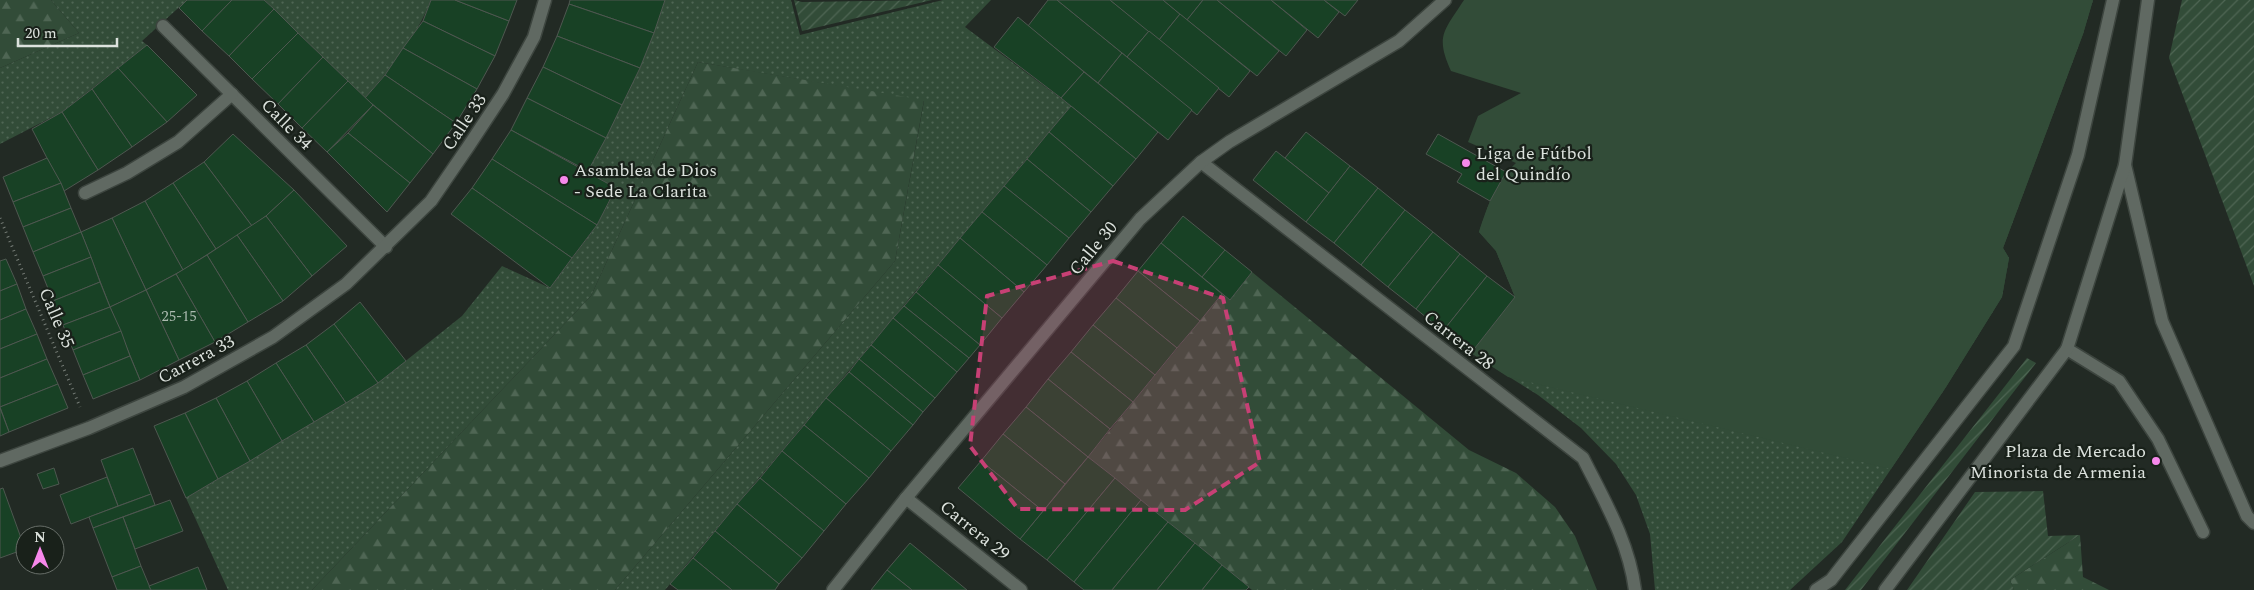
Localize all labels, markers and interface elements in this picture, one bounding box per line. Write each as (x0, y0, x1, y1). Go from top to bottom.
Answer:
scale bar (18, 15, 116, 47)
text: 20 m (25, 22, 57, 45)
street label: Calle 33 (435, 88, 493, 156)
street label: Calle 34 (255, 92, 319, 156)
place label: Liga de Fútbol del Quindío (1476, 140, 1592, 188)
place label: Asamblea de Dios - Sede La Clarita (574, 157, 717, 205)
marker: Liga de Fútbol del Quindío (1460, 157, 1472, 169)
marker: Asamblea de Dios - Sede La Clarita (558, 174, 570, 186)
street label: Calle 30 (1063, 215, 1124, 281)
street label: Calle 35 (32, 284, 81, 353)
street label: Carrera 28 (1417, 304, 1500, 377)
house number: 25-15 (161, 305, 197, 328)
street label: Carrera 33 (153, 328, 239, 391)
place label: Plaza de Mercado Minorista de Armenia (1970, 438, 2146, 486)
marker: Plaza de Mercado Minorista de Armenia (2150, 455, 2162, 467)
street label: Carrera 29 (934, 494, 1016, 567)
north arrow (15, 525, 65, 575)
text: N (34, 527, 46, 548)

